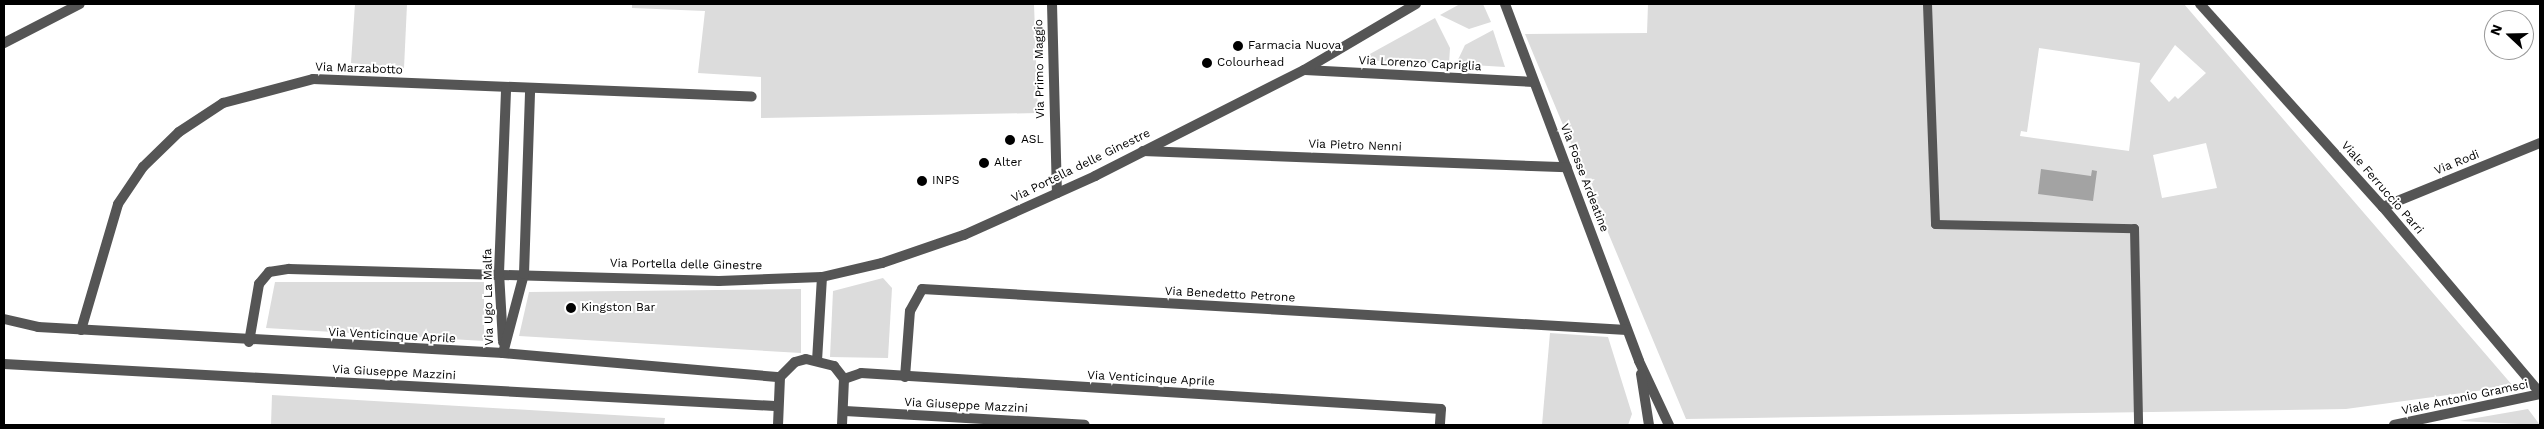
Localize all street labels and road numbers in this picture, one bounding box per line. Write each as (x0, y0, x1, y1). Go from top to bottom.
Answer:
street label: Via Primo Maggio (1032, 19, 1048, 119)
street label: Via Lorenzo Capriglia (1358, 54, 1482, 74)
street label: Via Marzabotto (315, 60, 403, 78)
street label: Via Fosse Ardeatine (1557, 121, 1611, 235)
street label: Via Portella delle Ginestre (1009, 126, 1153, 206)
street label: Via Pietro Nenni (1308, 137, 1402, 155)
street label: Viale Ferruccio Parri (2338, 139, 2426, 237)
street label: Via Rodi (2432, 147, 2482, 179)
street label: Via Ugo La Malfa (481, 248, 497, 346)
street label: Via Portella delle Ginestre (609, 256, 763, 274)
street label: Via Benedetto Petrone (1164, 284, 1296, 306)
street label: Via Venticinque Aprile (327, 325, 457, 347)
street label: Via Giuseppe Mazzini (332, 363, 456, 383)
street label: Via Venticinque Aprile (1086, 368, 1216, 390)
street label: Viale Antonio Gramsci (2400, 377, 2530, 419)
street label: Via Giuseppe Mazzini (904, 396, 1028, 416)

